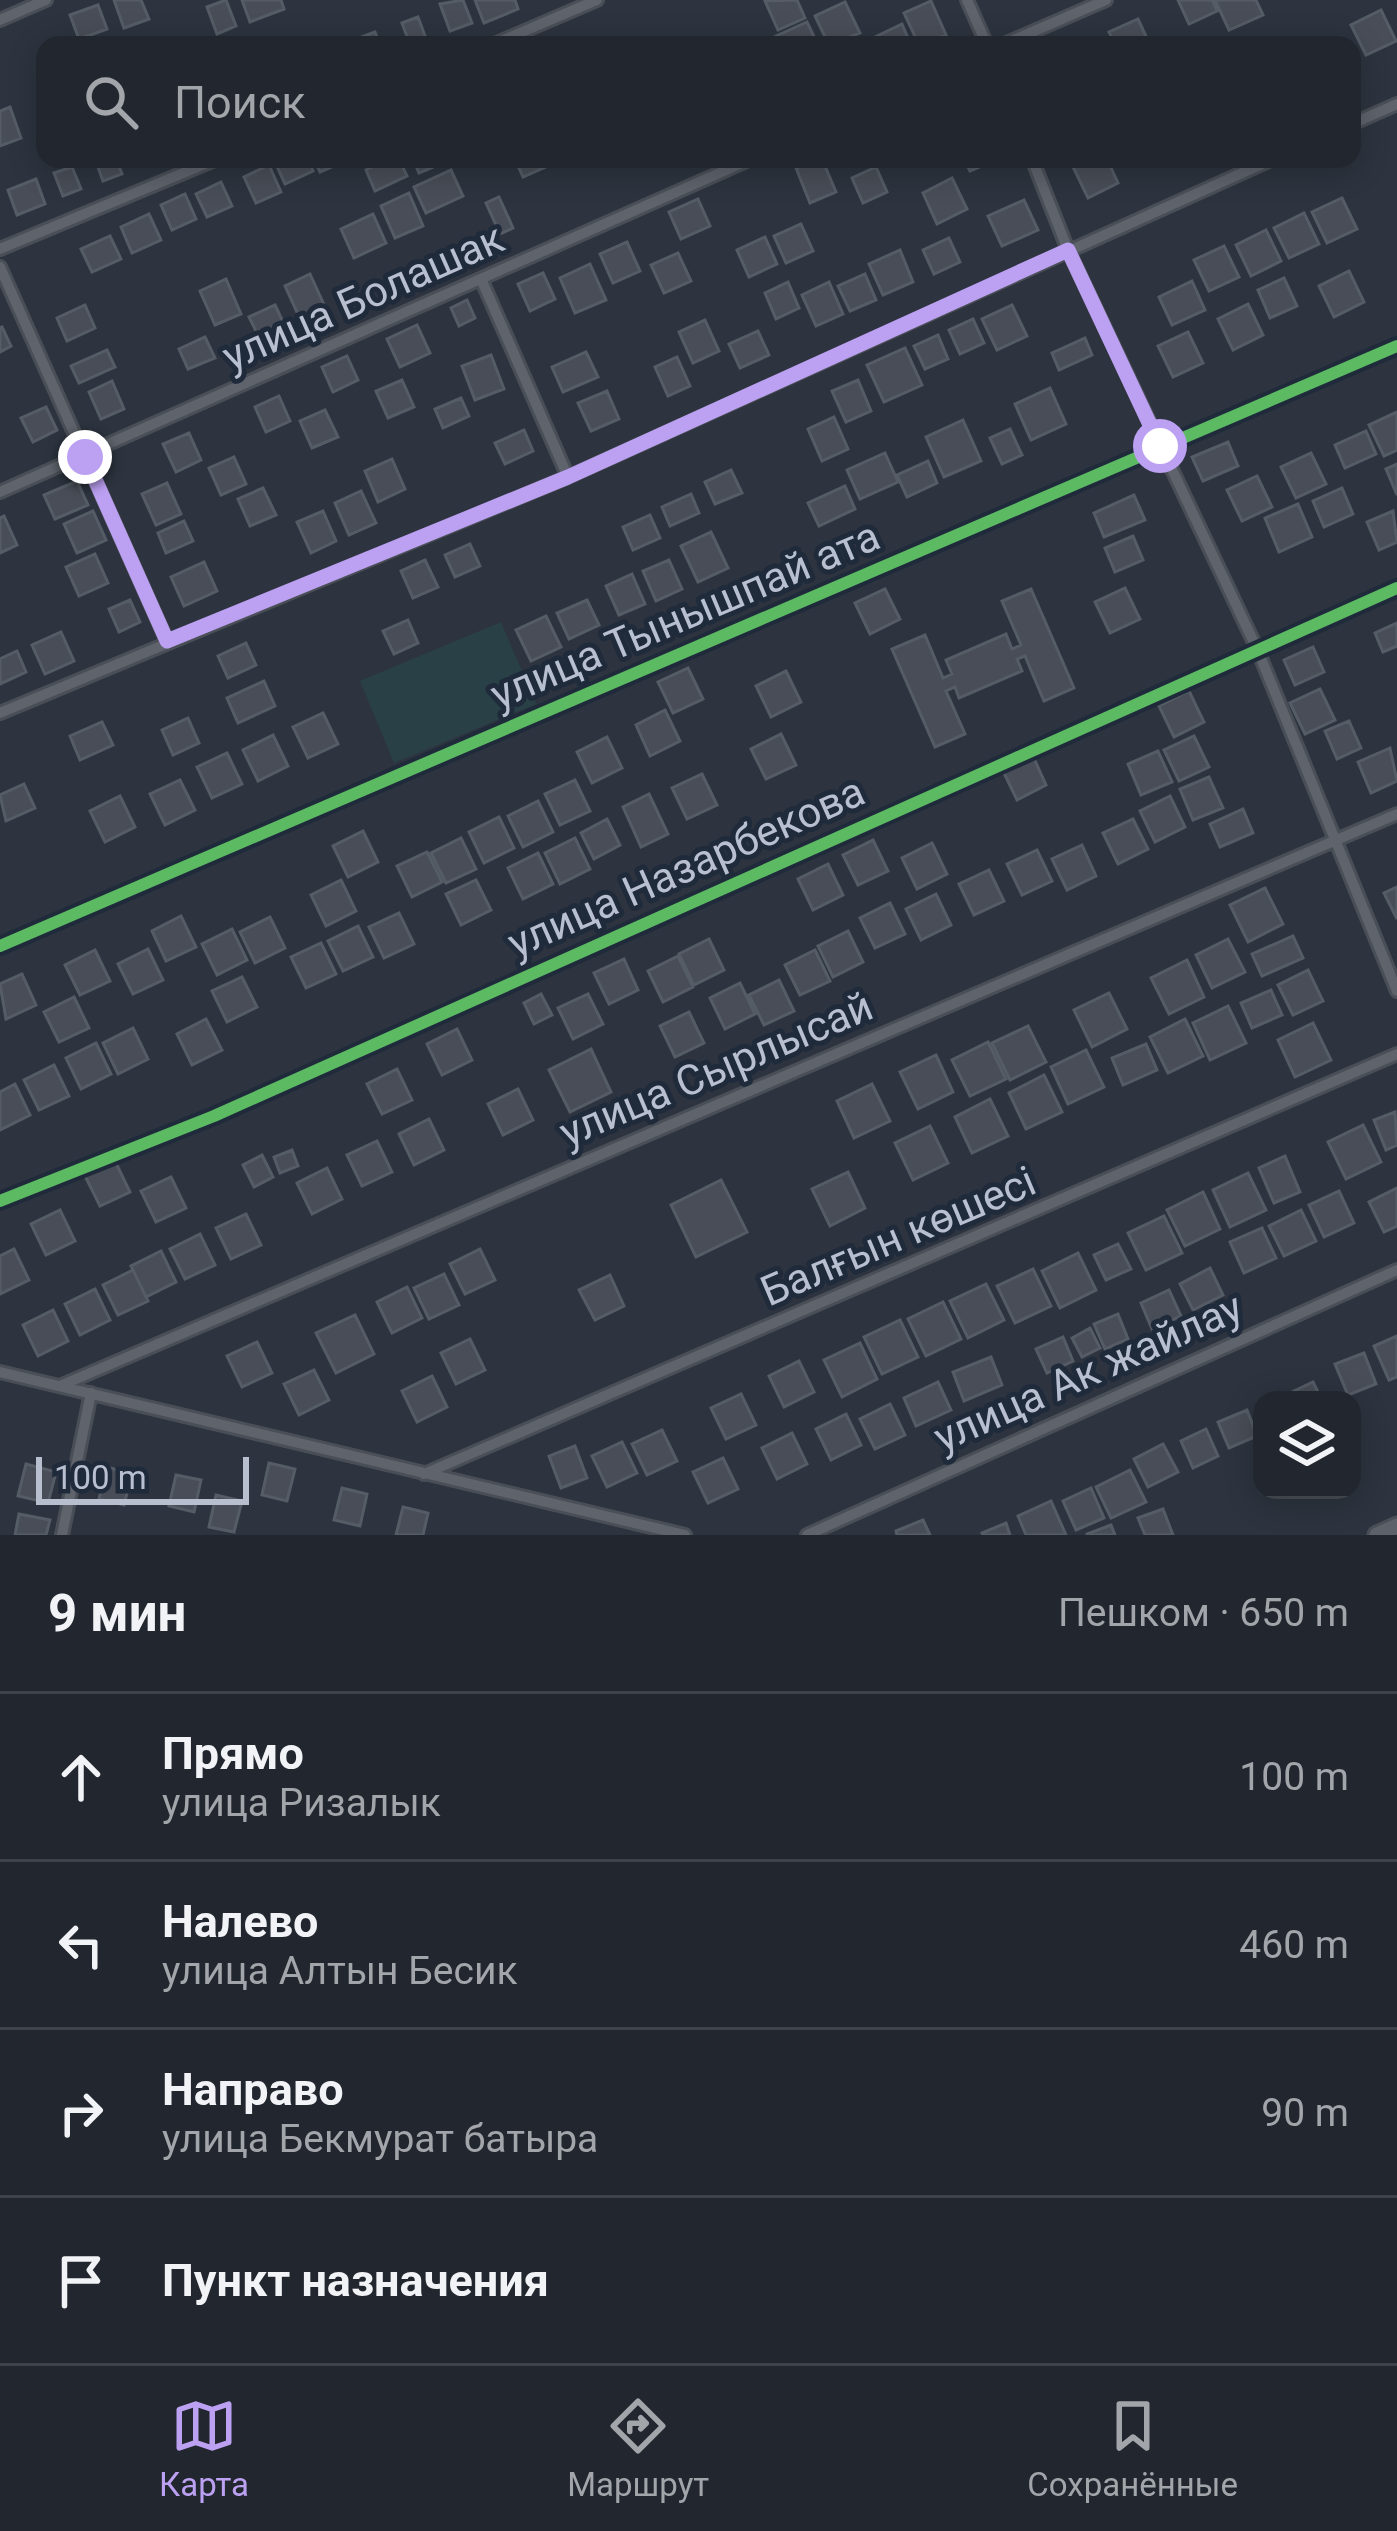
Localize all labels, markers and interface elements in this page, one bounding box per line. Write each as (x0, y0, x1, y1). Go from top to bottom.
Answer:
search box (36, 36, 1361, 168)
icon: search (78, 69, 144, 135)
text: Поиск (174, 76, 306, 129)
street label: улица Болашак (215, 213, 511, 381)
route start (1133, 419, 1187, 473)
route end (58, 430, 112, 484)
street label: улица Тынышпай ата (483, 511, 887, 719)
street label: улица Назарбекова (500, 766, 872, 968)
street label: улица Сырлысай (552, 981, 880, 1157)
street label: Балғын көшесі (753, 1156, 1043, 1316)
street label: улица Ак жайлау (926, 1282, 1250, 1462)
map controls (1253, 1391, 1361, 1499)
button: layers (1253, 1391, 1361, 1499)
scale bar (36, 1451, 249, 1504)
text: 100 m (54, 1458, 147, 1497)
text: 9 мин (48, 1584, 186, 1643)
text: Пешком · 650 m (1058, 1590, 1349, 1636)
text: Прямо (162, 1727, 304, 1780)
icon: ahead (48, 1744, 114, 1810)
text: 100 m (1239, 1754, 1349, 1800)
text: улица Ризалык (162, 1780, 441, 1826)
text: Налево (162, 1895, 319, 1948)
icon: left (48, 1912, 114, 1978)
text: 460 m (1239, 1922, 1349, 1968)
text: улица Алтын Бесик (162, 1948, 518, 1994)
text: Направо (162, 2063, 344, 2116)
icon: right (48, 2080, 114, 2146)
text: 90 m (1261, 2090, 1349, 2136)
text: улица Бекмурат батыра (162, 2116, 598, 2162)
icon: arrive (48, 2248, 114, 2314)
text: Пункт назначения (162, 2254, 549, 2307)
tab: Карта (159, 2393, 249, 2504)
tab: Маршрут (567, 2393, 709, 2504)
tab: Сохранённые (1027, 2393, 1238, 2504)

